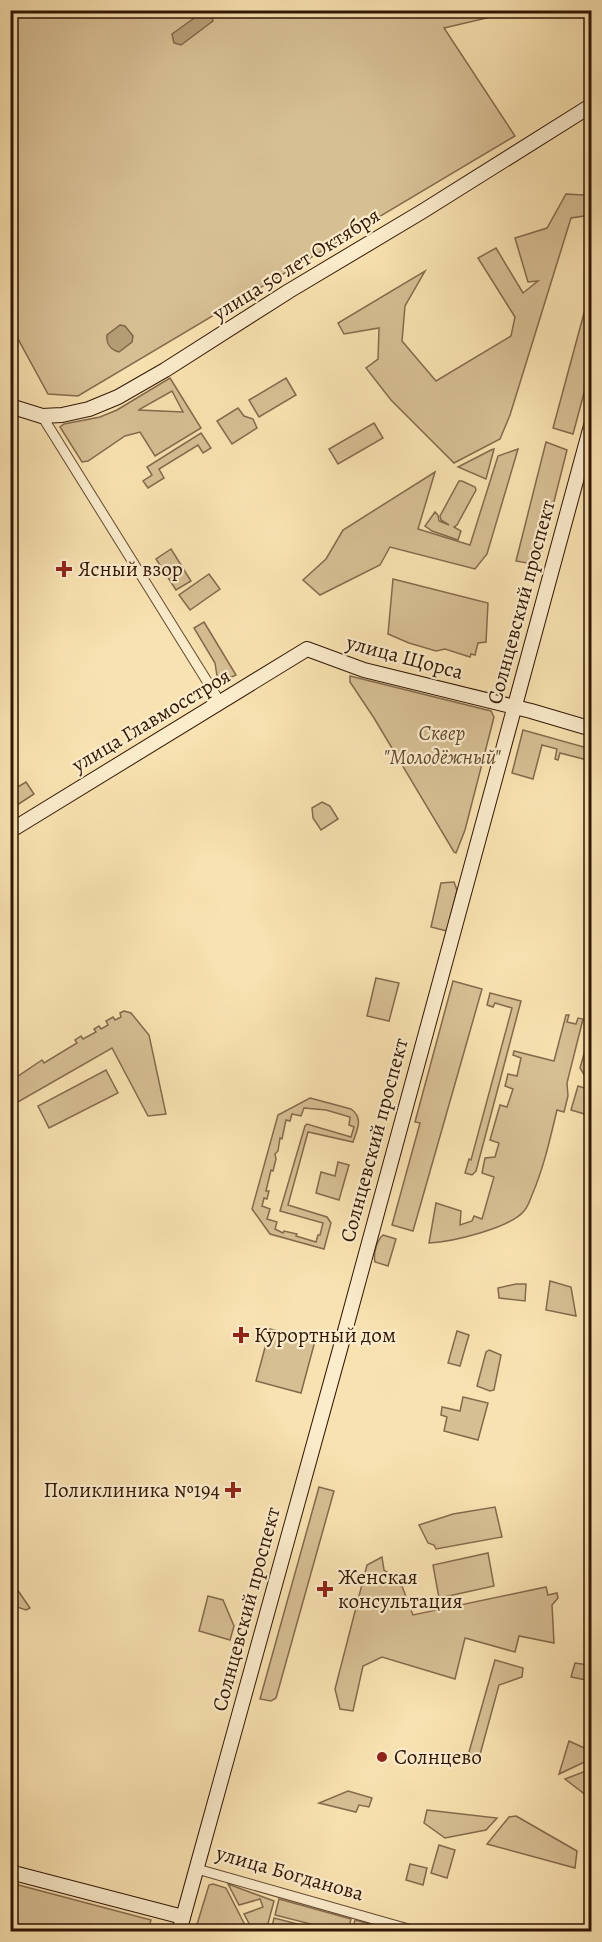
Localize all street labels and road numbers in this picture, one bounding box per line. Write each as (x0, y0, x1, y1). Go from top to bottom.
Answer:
street label: улица 50 лет Октября (206, 201, 385, 327)
street label: Солнцевский проспект (480, 497, 562, 707)
street label: улица Щорса (343, 628, 467, 686)
street label: улица Главмосстроя (66, 662, 236, 779)
street label: Солнцевский проспект (333, 1035, 415, 1245)
street label: Солнцевский проспект (205, 1504, 287, 1714)
street label: улица Богданова (212, 1838, 367, 1908)

